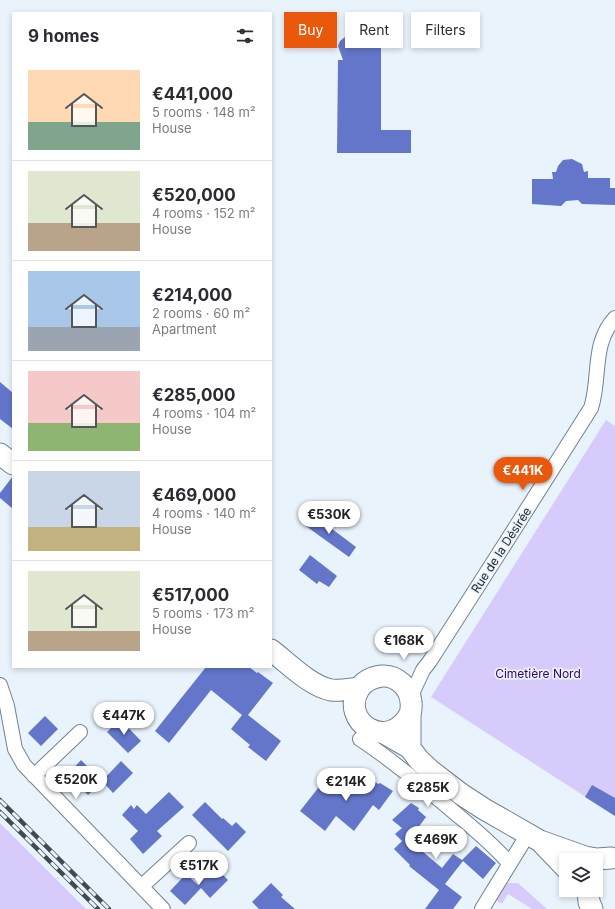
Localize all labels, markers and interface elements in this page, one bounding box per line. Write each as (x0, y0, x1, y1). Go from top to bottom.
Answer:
chip: Buy (284, 12, 337, 48)
chip: Rent (345, 12, 403, 48)
chip: Filters (411, 12, 480, 48)
icon: filters (234, 25, 256, 47)
text: 9 homes (28, 26, 99, 46)
text: €441,000 (152, 84, 233, 104)
icon: home (60, 86, 108, 134)
text: 5 rooms · 148 m² (152, 104, 256, 120)
text: House (152, 120, 192, 136)
text: €520,000 (152, 185, 236, 205)
icon: home (60, 187, 108, 235)
text: 4 rooms · 152 m² (152, 205, 256, 221)
text: House (152, 221, 192, 237)
text: €214,000 (152, 285, 232, 305)
icon: home (60, 287, 108, 335)
text: 2 rooms · 60 m² (152, 305, 250, 321)
text: Apartment (152, 321, 217, 337)
text: €285,000 (152, 385, 235, 405)
icon: home (60, 387, 108, 435)
text: 4 rooms · 104 m² (152, 405, 256, 421)
text: House (152, 421, 192, 437)
pin: €441K (495, 457, 551, 491)
text: €441K (503, 462, 543, 478)
text: €469,000 (152, 485, 236, 505)
icon: home (60, 487, 108, 535)
pin: €530K (301, 501, 357, 535)
street label: Rue de la Désirée (468, 504, 534, 596)
text: 4 rooms · 140 m² (152, 505, 256, 521)
text: €530K (307, 506, 351, 522)
text: House (152, 521, 192, 537)
text: €517,000 (152, 585, 229, 605)
icon: home (60, 587, 108, 635)
text: 5 rooms · 173 m² (152, 605, 254, 621)
text: House (152, 621, 192, 637)
pin: €168K (376, 627, 432, 661)
text: €168K (384, 632, 424, 648)
park label: Cimetière Nord (495, 666, 581, 681)
pin: €447K (96, 702, 152, 736)
text: €447K (102, 707, 146, 723)
pin: €520K (48, 766, 104, 800)
pin: €214K (318, 768, 374, 802)
text: €520K (54, 771, 98, 787)
text: €214K (326, 773, 366, 789)
pin: €285K (400, 774, 456, 808)
text: €285K (406, 779, 450, 795)
pin: €469K (408, 826, 464, 860)
text: €469K (414, 831, 458, 847)
pin: €517K (171, 852, 227, 886)
map controls (559, 853, 603, 897)
button: layers (559, 853, 603, 897)
text: €517K (179, 857, 219, 873)

